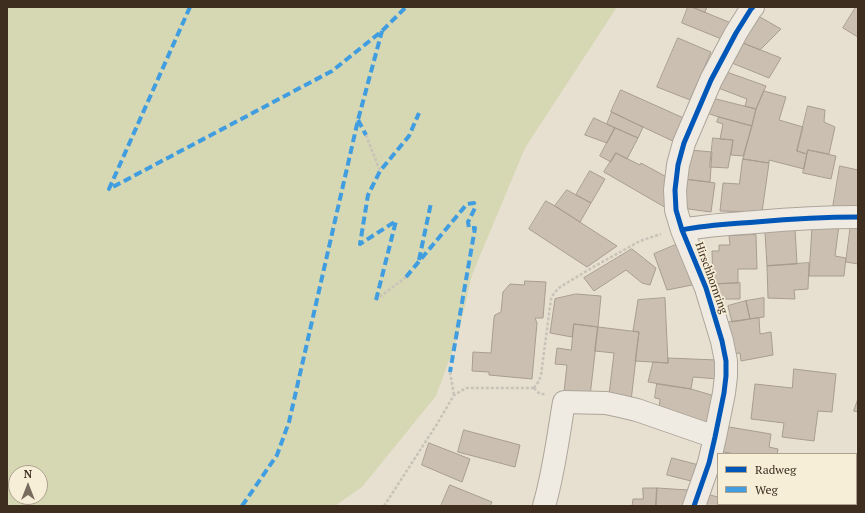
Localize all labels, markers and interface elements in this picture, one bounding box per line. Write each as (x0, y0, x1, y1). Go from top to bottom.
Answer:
street label: Hirschhornring (692, 240, 730, 316)
legend (717, 453, 857, 505)
text: Radweg (755, 462, 796, 477)
north arrow (8, 465, 48, 505)
text: N (24, 467, 32, 481)
text: Weg (755, 482, 778, 497)

